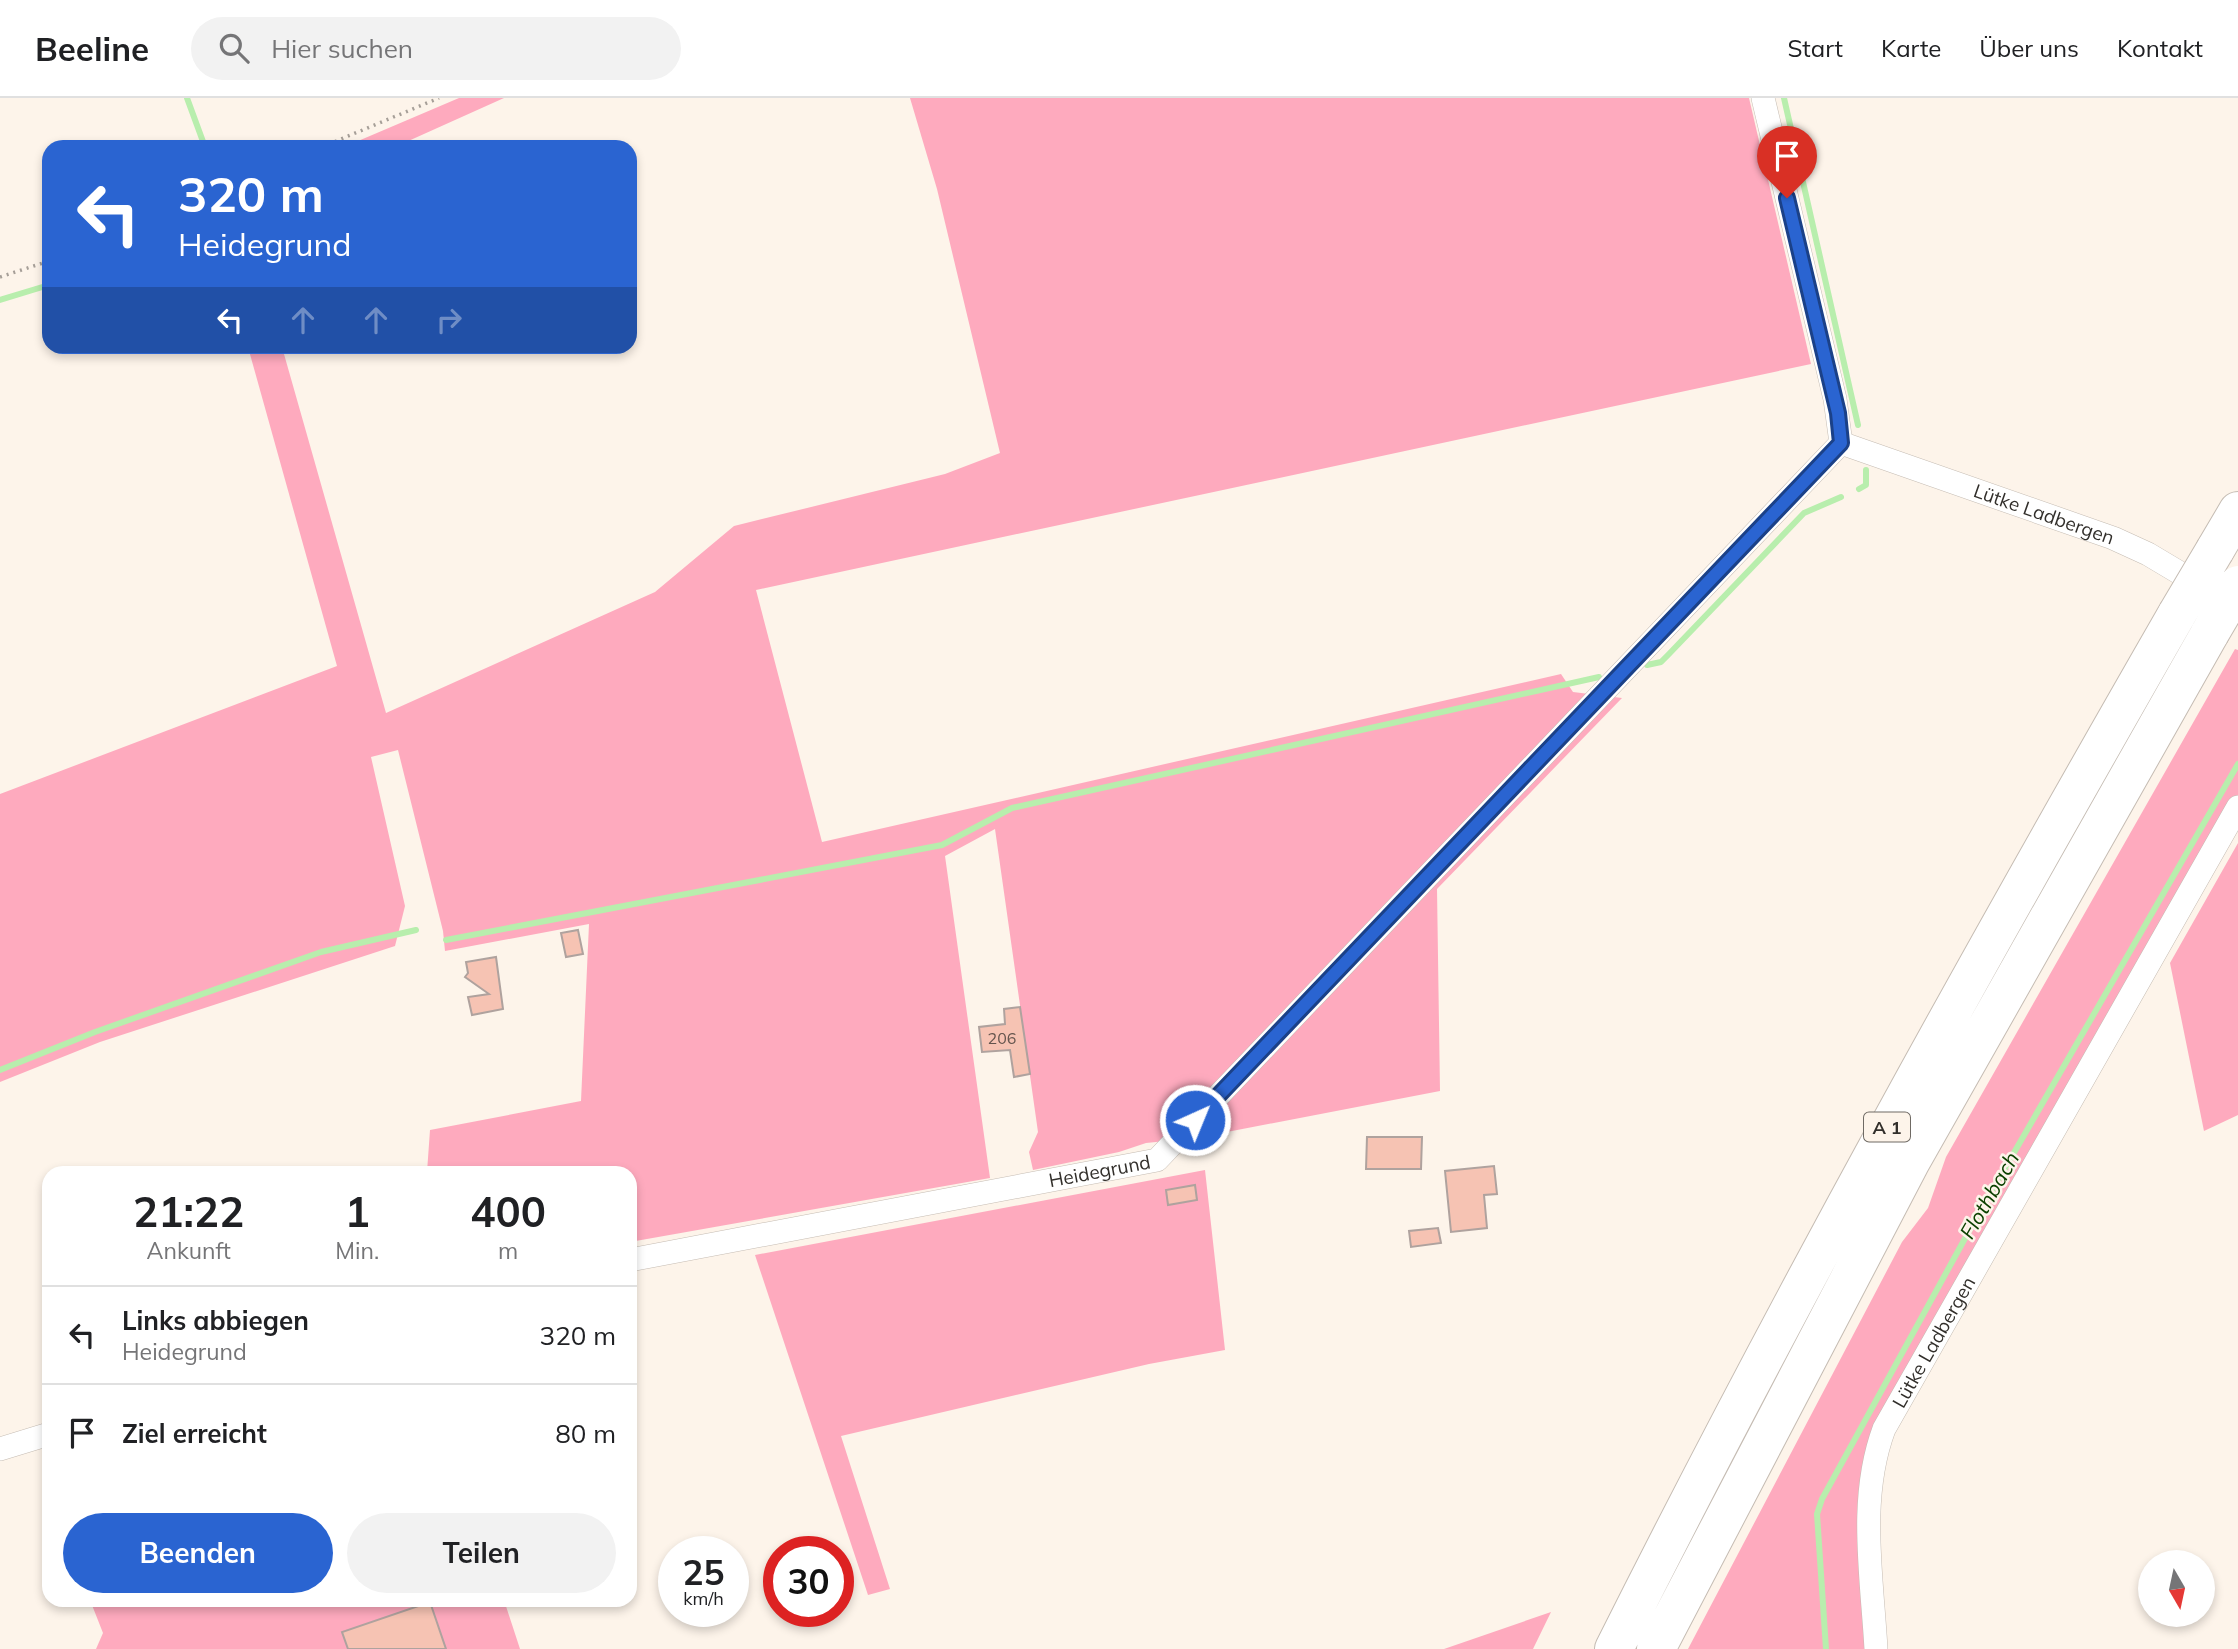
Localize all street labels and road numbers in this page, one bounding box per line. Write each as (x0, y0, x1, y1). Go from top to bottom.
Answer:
street label: Lütke Ladbergen (1970, 478, 2117, 550)
road number: A 1 (1864, 1112, 1910, 1142)
street label: Heidegrund (1047, 1149, 1152, 1192)
street label: Lütke Ladbergen (1887, 1272, 1980, 1412)

